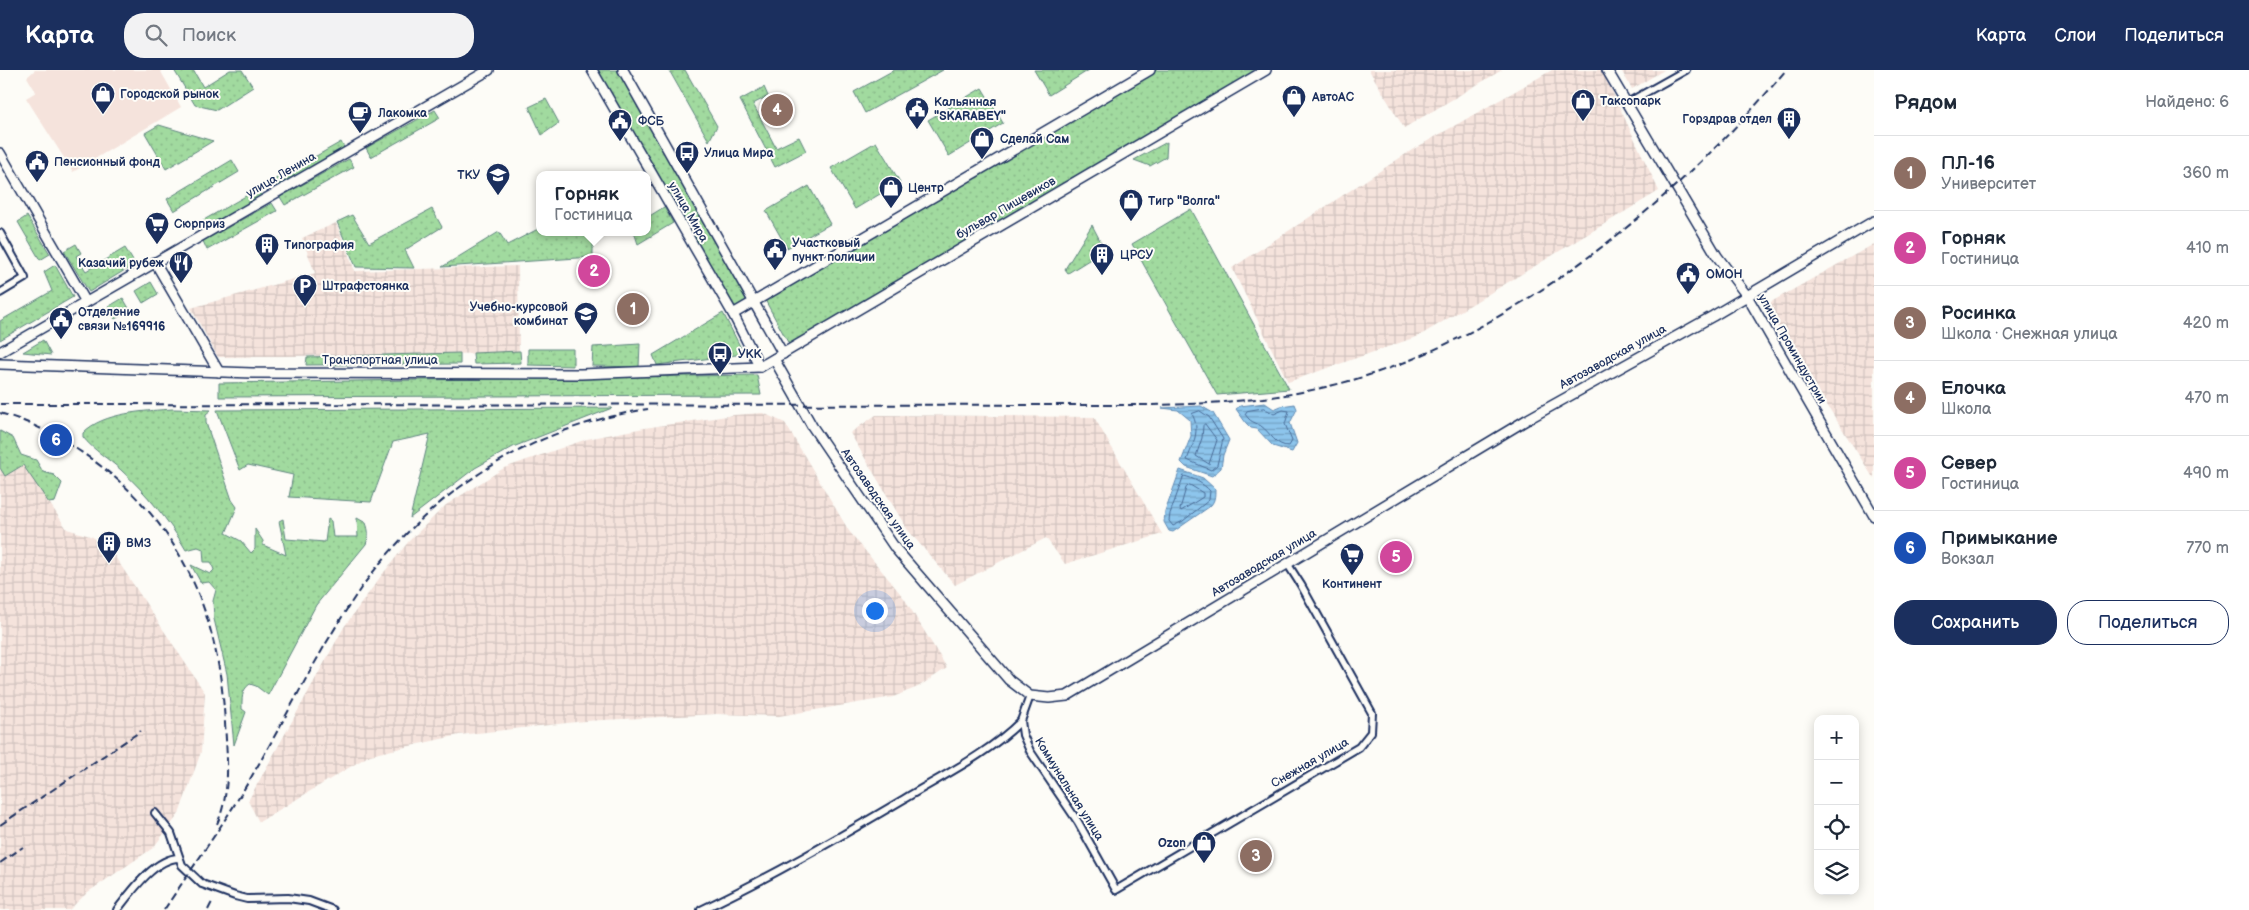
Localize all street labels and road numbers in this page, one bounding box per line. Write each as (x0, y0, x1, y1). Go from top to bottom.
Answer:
street label: улица Ленина (243, 149, 319, 201)
street label: бульвар Пищевиков (954, 173, 1059, 243)
street label: улица Мира (665, 179, 711, 245)
street label: улица Проминдустрии (1754, 291, 1830, 407)
street label: Автозаводская улица (1556, 321, 1669, 393)
street label: Транспортная улица (322, 353, 438, 368)
street label: Автозаводская улица (837, 445, 918, 552)
street label: Автозаводская улица (1208, 526, 1319, 601)
street label: Коммунальная улица (1031, 735, 1107, 843)
street label: Снежная улица (1269, 735, 1351, 791)

